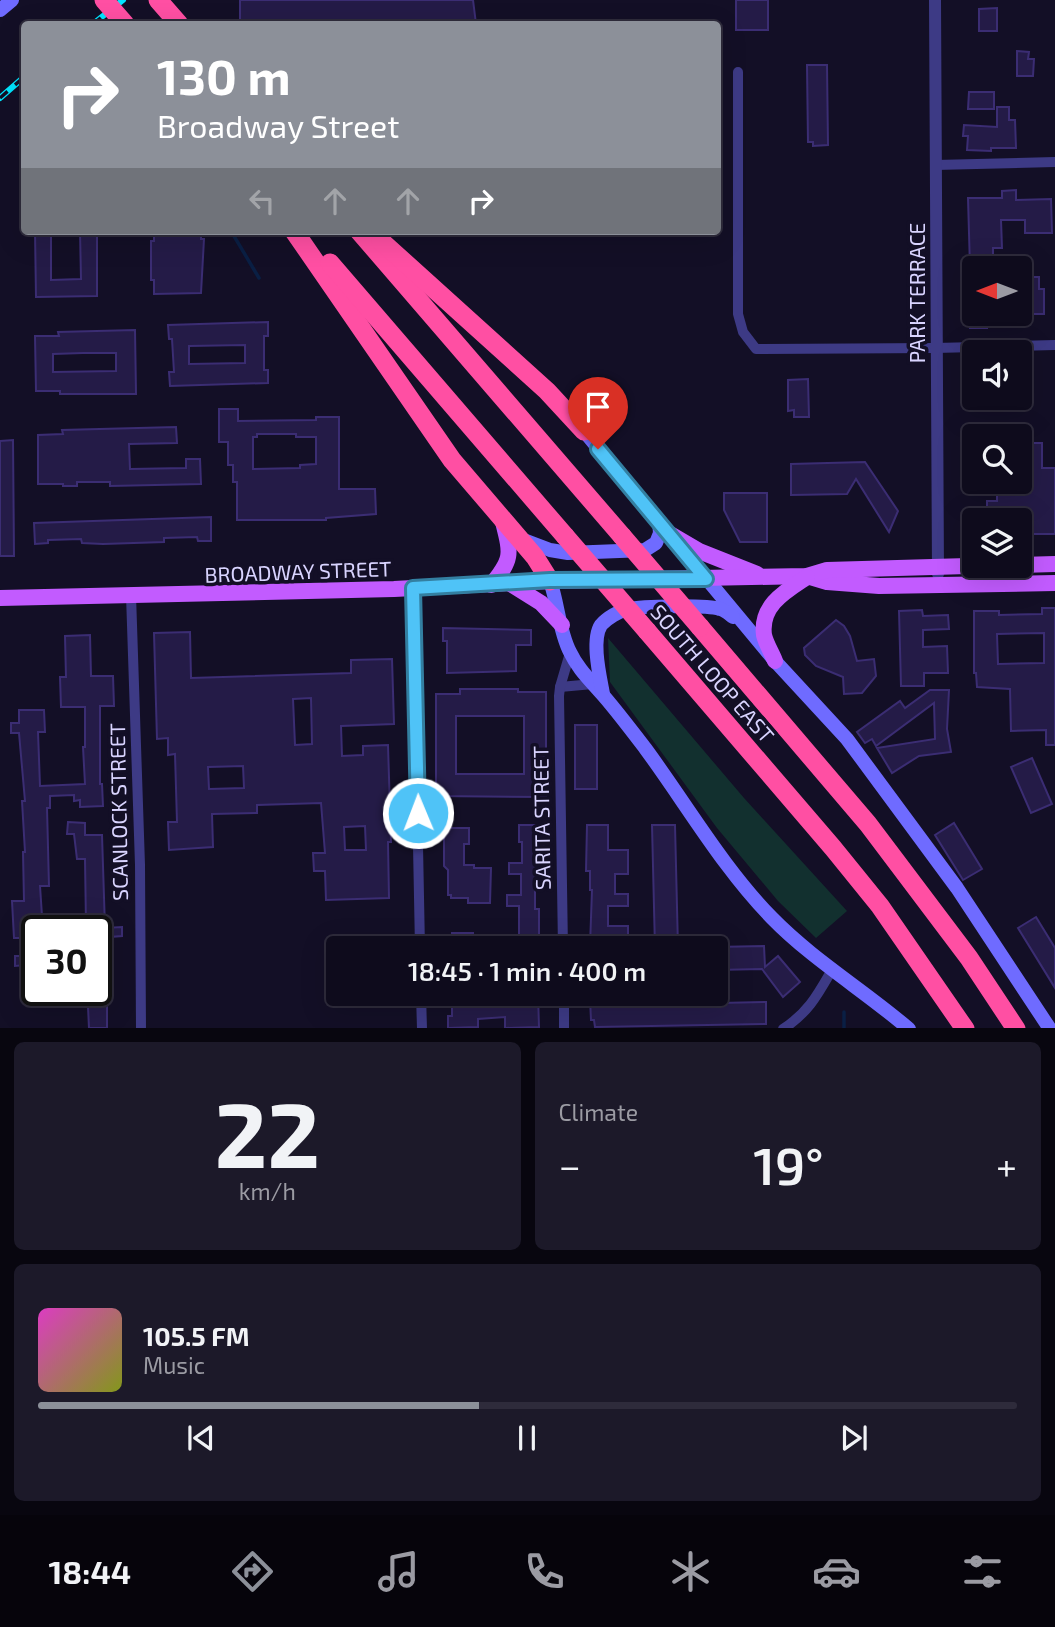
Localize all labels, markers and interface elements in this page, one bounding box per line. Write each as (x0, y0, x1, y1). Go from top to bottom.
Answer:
text: 130 m (157, 46, 291, 105)
icon: right (42, 49, 133, 140)
text: Broadway Street (157, 106, 399, 144)
icon: left (243, 182, 281, 220)
icon: ahead (316, 182, 354, 220)
icon: ahead (389, 182, 427, 220)
icon: right (462, 182, 500, 220)
street label: PARK TERRACE (904, 223, 929, 363)
north arrow (962, 256, 1032, 326)
map controls (962, 256, 1032, 578)
button: sound (962, 340, 1032, 410)
pin (568, 377, 628, 449)
icon: arrive (579, 388, 617, 426)
button: search (962, 424, 1032, 494)
button: layers (962, 508, 1032, 578)
street label: BROADWAY STREET (204, 555, 392, 587)
street label: SOUTH LOOP EAST (646, 599, 780, 747)
street label: SCANLOCK STREET (104, 723, 132, 901)
street label: SARITA STREET (527, 746, 555, 890)
position arrow (381, 776, 455, 850)
speed limit sign: 30 (21, 915, 112, 1006)
text: 18:45 · 1 min · 400 m (408, 955, 646, 986)
text: 22 (214, 1077, 320, 1186)
text: Climate (559, 1098, 638, 1126)
text: 19° (753, 1133, 824, 1195)
text: − (559, 1142, 581, 1188)
text: + (996, 1142, 1017, 1188)
text: km/h (239, 1177, 296, 1205)
text: 105.5 FM (143, 1320, 250, 1351)
text: Music (143, 1351, 205, 1379)
icon: previous (182, 1419, 220, 1457)
icon: pause (508, 1419, 546, 1457)
icon: next (835, 1419, 873, 1457)
icon: directions (228, 1547, 277, 1596)
icon: music (374, 1547, 423, 1596)
icon: phone (520, 1547, 569, 1596)
icon: climate (666, 1547, 715, 1596)
icon: car (812, 1547, 861, 1596)
icon: filters (958, 1547, 1007, 1596)
text: 18:44 (48, 1552, 131, 1590)

